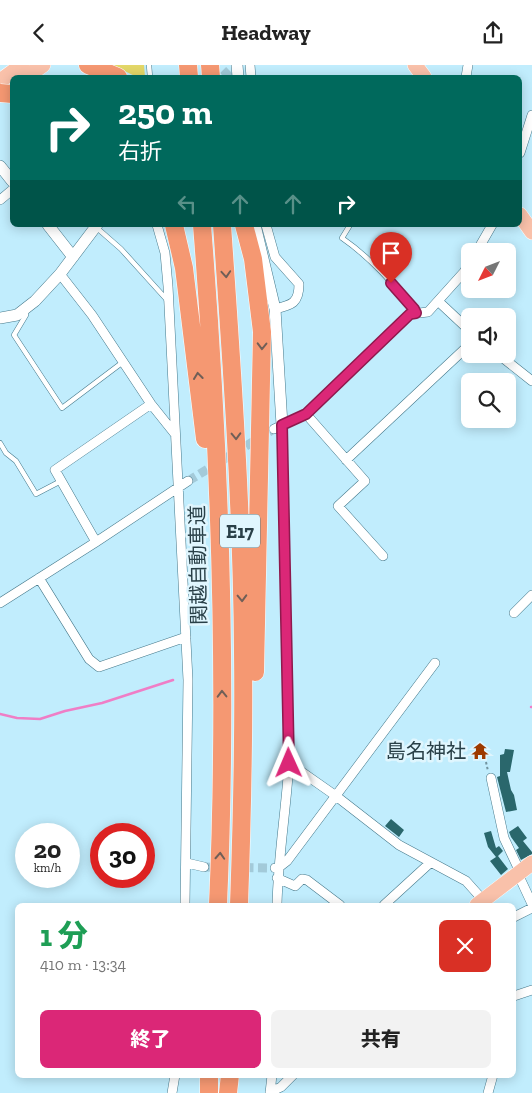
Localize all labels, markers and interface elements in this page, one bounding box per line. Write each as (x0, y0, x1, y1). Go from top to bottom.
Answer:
icon: back (25, 19, 53, 47)
text: Headway (221, 19, 311, 46)
icon: share (479, 19, 507, 47)
text: 250 m (118, 91, 212, 133)
icon: right (35, 95, 100, 160)
text: 右折 (118, 138, 162, 165)
icon: left (173, 190, 201, 218)
icon: ahead (226, 190, 254, 218)
icon: ahead (279, 190, 307, 218)
icon: right (332, 190, 360, 218)
pin (370, 232, 412, 283)
icon: arrive (377, 239, 405, 267)
north arrow (461, 243, 516, 297)
map controls (461, 243, 516, 428)
one-way arrow (220, 270, 231, 278)
button: sound (461, 308, 516, 363)
one-way arrow (256, 343, 267, 351)
one-way arrow (193, 372, 204, 380)
button: search (461, 373, 516, 428)
one-way arrow (231, 432, 242, 440)
street label: 関越自動車道 (185, 505, 211, 625)
road number: E17 (220, 515, 260, 547)
one-way arrow (236, 594, 247, 602)
one-way arrow (217, 690, 227, 698)
position arrow (262, 736, 314, 788)
place label: 島名神社 (386, 739, 466, 763)
temple icon: 島名神社 (470, 741, 490, 761)
speed limit sign: 30 (90, 823, 155, 888)
text: 20 (34, 834, 61, 864)
one-way arrow (215, 852, 225, 860)
text: km/h (34, 861, 61, 875)
text: 1 分 (40, 918, 88, 954)
button: close (439, 920, 491, 972)
text: 410 m · 13:34 (40, 955, 126, 974)
button: 終了 (40, 1010, 261, 1068)
button: 共有 (271, 1010, 491, 1068)

